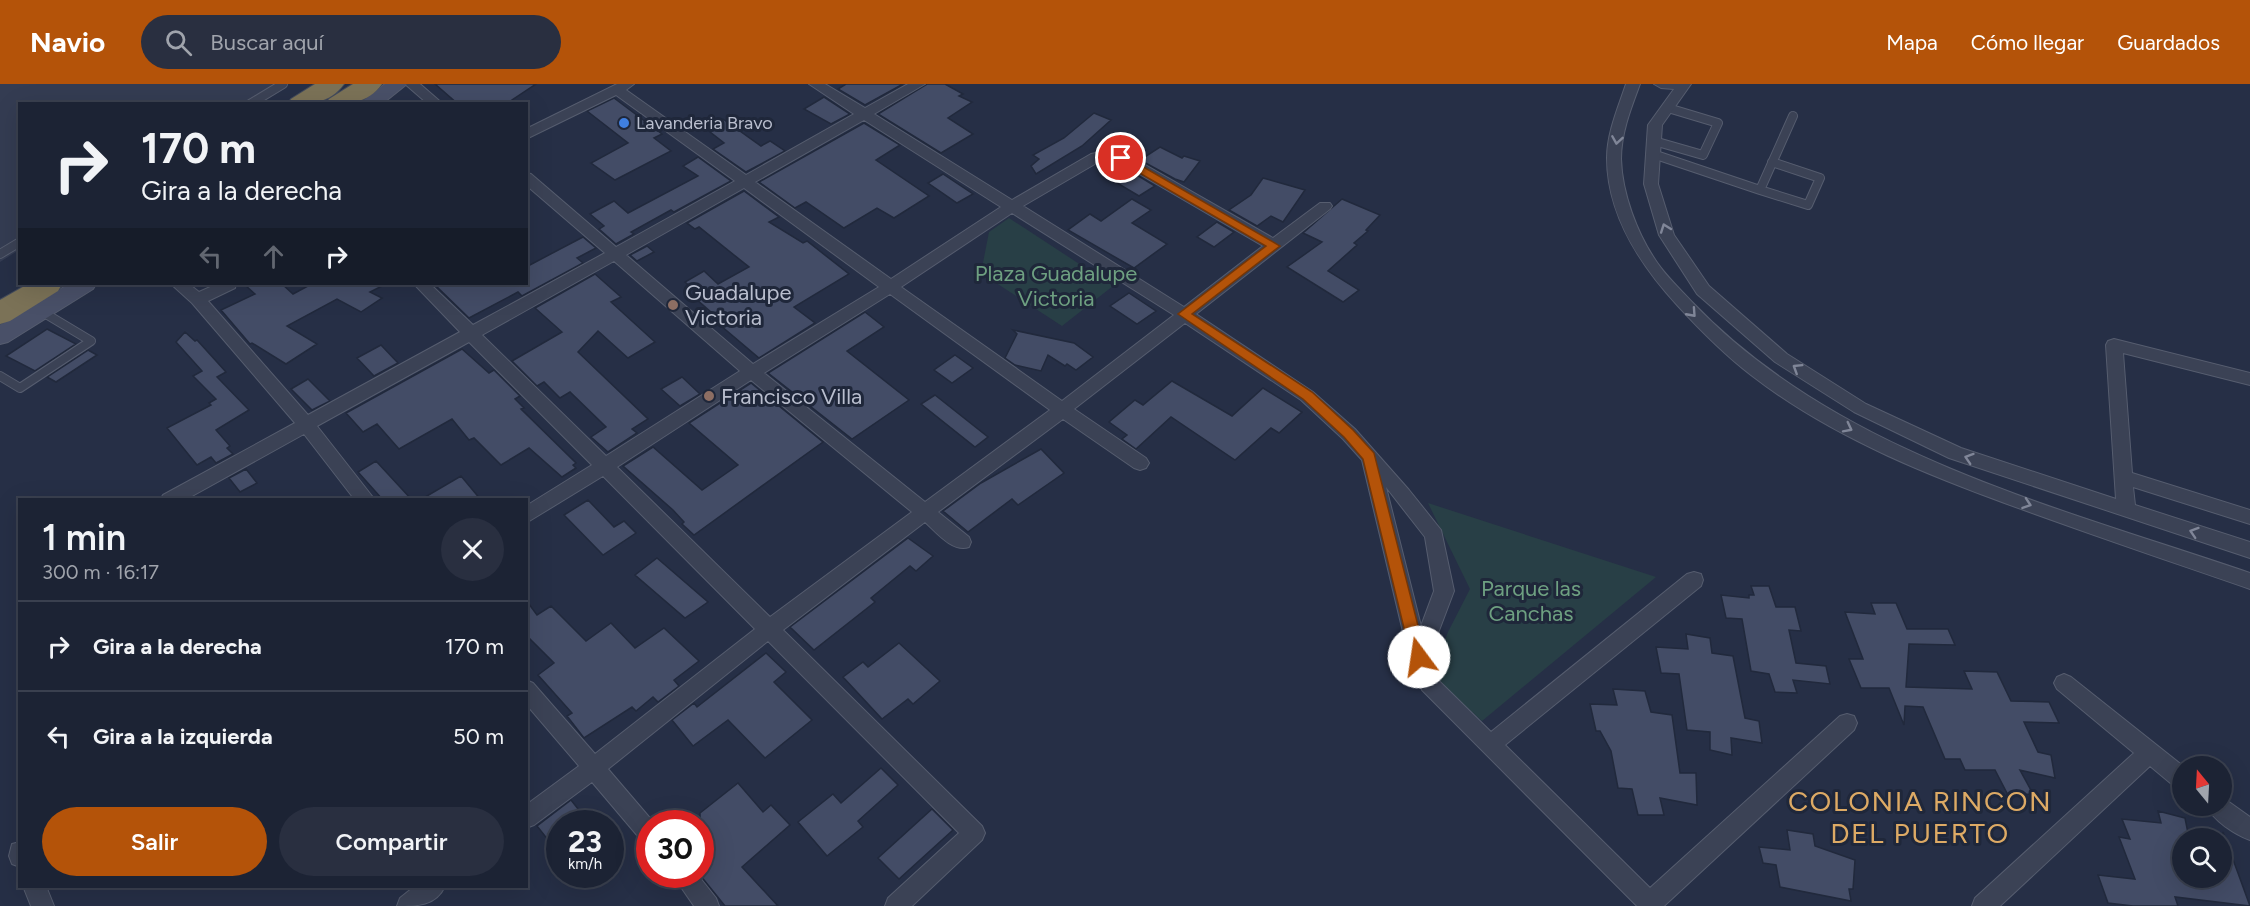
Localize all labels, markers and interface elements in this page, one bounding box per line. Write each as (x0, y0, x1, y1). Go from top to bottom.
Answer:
search box (141, 15, 561, 69)
text: Navio (30, 25, 105, 59)
icon: search (162, 26, 195, 59)
text: Buscar aquí (210, 29, 324, 56)
text: Mapa (1886, 30, 1938, 55)
text: Cómo llegar (1971, 30, 2084, 55)
text: Guardados (2117, 30, 2220, 55)
place label: Lavanderia Bravo (636, 112, 773, 134)
marker: Lavanderia Bravo (617, 116, 631, 130)
text: 170 m (141, 123, 256, 174)
icon: right (42, 126, 120, 204)
pin (1095, 132, 1146, 183)
one-way arrow (1611, 135, 1624, 145)
icon: arrive (1104, 141, 1137, 174)
text: Gira a la derecha (141, 174, 342, 207)
one-way arrow (1660, 223, 1673, 234)
icon: left (194, 240, 227, 273)
icon: ahead (257, 240, 290, 273)
icon: right (320, 240, 353, 273)
park label: Plaza Guadalupe Victoria (975, 260, 1137, 312)
place label: Guadalupe Victoria (685, 279, 791, 331)
marker: Guadalupe Victoria (666, 298, 680, 312)
one-way arrow (1685, 306, 1696, 316)
one-way arrow (1793, 364, 1804, 375)
place label: Francisco Villa (721, 383, 862, 410)
marker: Francisco Villa (702, 389, 716, 403)
one-way arrow (1841, 421, 1852, 433)
one-way arrow (1964, 453, 1975, 465)
one-way arrow (2021, 497, 2032, 510)
text: 1 min (42, 516, 126, 559)
button: close (441, 518, 504, 581)
one-way arrow (2189, 526, 2200, 539)
text: 300 m · 16:17 (42, 560, 159, 584)
park label: Parque las Canchas (1481, 575, 1581, 627)
position arrow (1387, 625, 1451, 689)
icon: right (42, 630, 75, 663)
text: Gira a la derecha (93, 633, 262, 660)
text: 170 m (445, 633, 504, 660)
icon: left (42, 720, 75, 753)
text: Gira a la izquierda (93, 723, 273, 750)
text: 50 m (453, 723, 504, 750)
north arrow (2172, 756, 2232, 816)
map controls (2172, 756, 2232, 888)
district label: COLONIA RINCON DEL PUERTO (1788, 784, 2052, 850)
button: Salir (42, 807, 267, 876)
button: Compartir (279, 807, 504, 876)
speed limit sign: 30 (636, 810, 714, 888)
text: 23 (568, 823, 602, 860)
button: search (2172, 828, 2232, 888)
text: km/h (568, 855, 602, 873)

